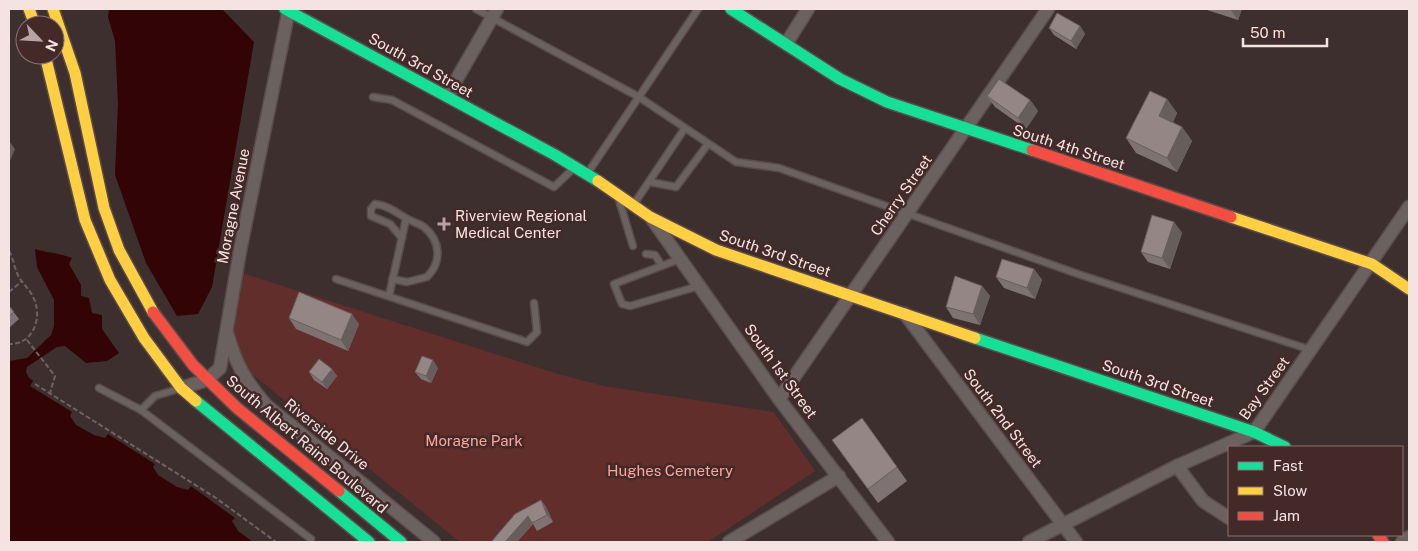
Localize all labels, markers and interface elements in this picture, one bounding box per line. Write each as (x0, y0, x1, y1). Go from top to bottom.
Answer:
north arrow (15, 15, 65, 65)
scale bar (1243, 15, 1327, 47)
text: 50 m (1250, 24, 1285, 41)
street label: South 3rd Street (366, 29, 476, 101)
text: N (42, 37, 61, 54)
street label: South 4th Street (1011, 121, 1127, 173)
street label: Moragne Avenue (213, 147, 253, 265)
street label: Cherry Street (867, 151, 935, 239)
place label: Riverview Regional Medical Center (455, 207, 587, 241)
marker: Riverview Regional Medical Center (437, 217, 451, 231)
street label: South 3rd Street (717, 226, 833, 280)
street label: South 1st Street (741, 321, 821, 421)
street label: Bay Street (1236, 353, 1293, 423)
street label: South 3rd Street (1100, 356, 1216, 410)
street label: South 2nd Street (960, 365, 1046, 471)
street label: South Albert Rains Boulevard (223, 372, 391, 516)
street label: Riverside Drive (281, 395, 373, 473)
park label: Moragne Park (425, 432, 523, 449)
legend (1228, 446, 1403, 536)
text: Fast (1273, 457, 1303, 474)
park label: Hughes Cemetery (607, 462, 733, 479)
text: Slow (1273, 482, 1308, 499)
text: Jam (1273, 507, 1300, 524)

